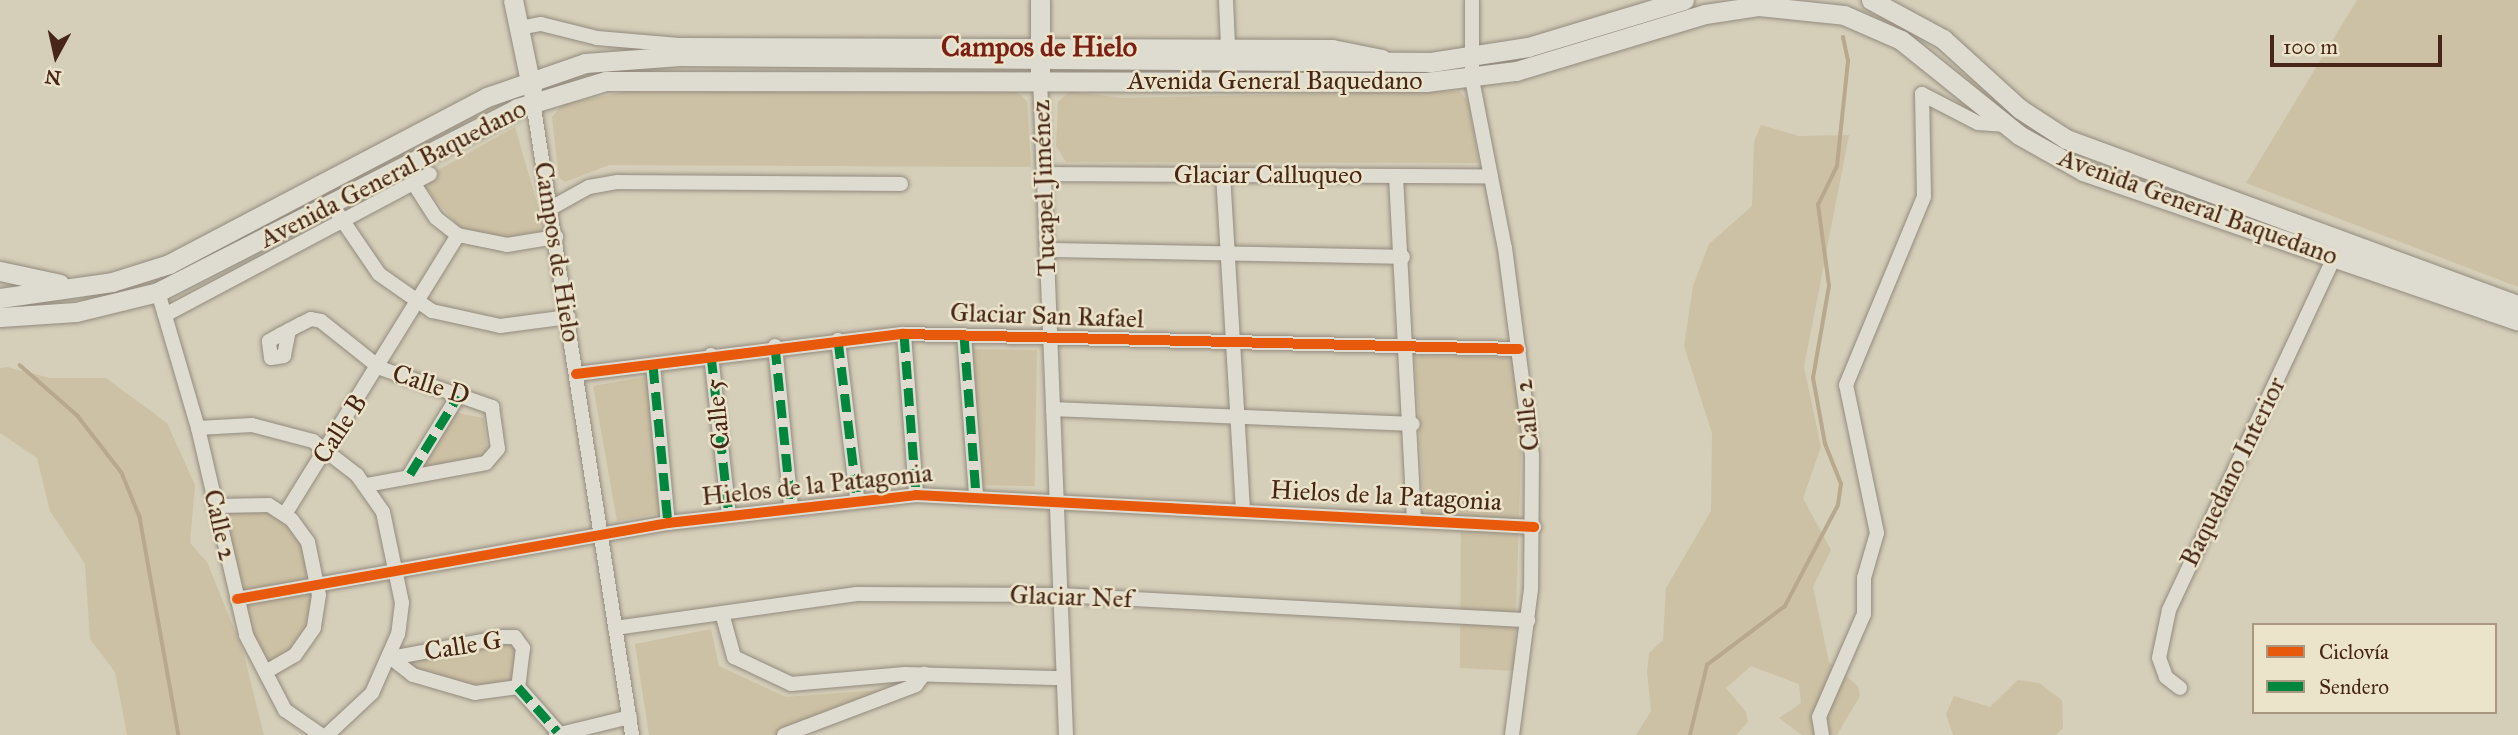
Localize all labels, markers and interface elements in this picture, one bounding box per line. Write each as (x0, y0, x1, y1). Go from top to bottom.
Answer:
north arrow (21, 21, 91, 91)
scale bar (2273, 21, 2444, 65)
district label: Campos de Hielo (941, 30, 1137, 64)
text: 100 m (2283, 34, 2338, 60)
text: N (43, 65, 63, 90)
street label: Avenida General Baquedano (1128, 65, 1422, 97)
street label: Avenida General Baquedano (254, 93, 532, 255)
street label: Tucapel Jiménez (1025, 99, 1063, 277)
street label: Avenida General Baquedano (2054, 142, 2342, 272)
street label: Glaciar Calluqueo (1174, 159, 1362, 191)
street label: Campos de Hielo (527, 160, 587, 344)
street label: Glaciar San Rafael (950, 297, 1144, 335)
street label: Calle D (388, 358, 474, 412)
street label: Baquedano Interior (2174, 372, 2292, 572)
street label: Calle 5 (699, 377, 737, 451)
street label: Calle 2 (1508, 378, 1546, 452)
street label: Calle B (306, 389, 374, 469)
street label: Hielos de la Patagonia (700, 457, 934, 513)
street label: Hielos de la Patagonia (1269, 474, 1503, 518)
street label: Calle 2 (197, 486, 243, 564)
street label: Glaciar Nef (1009, 579, 1133, 615)
legend (2252, 623, 2497, 714)
street label: Calle G (422, 624, 504, 668)
text: Ciclovía (2319, 639, 2389, 665)
text: Sendero (2319, 674, 2389, 700)

